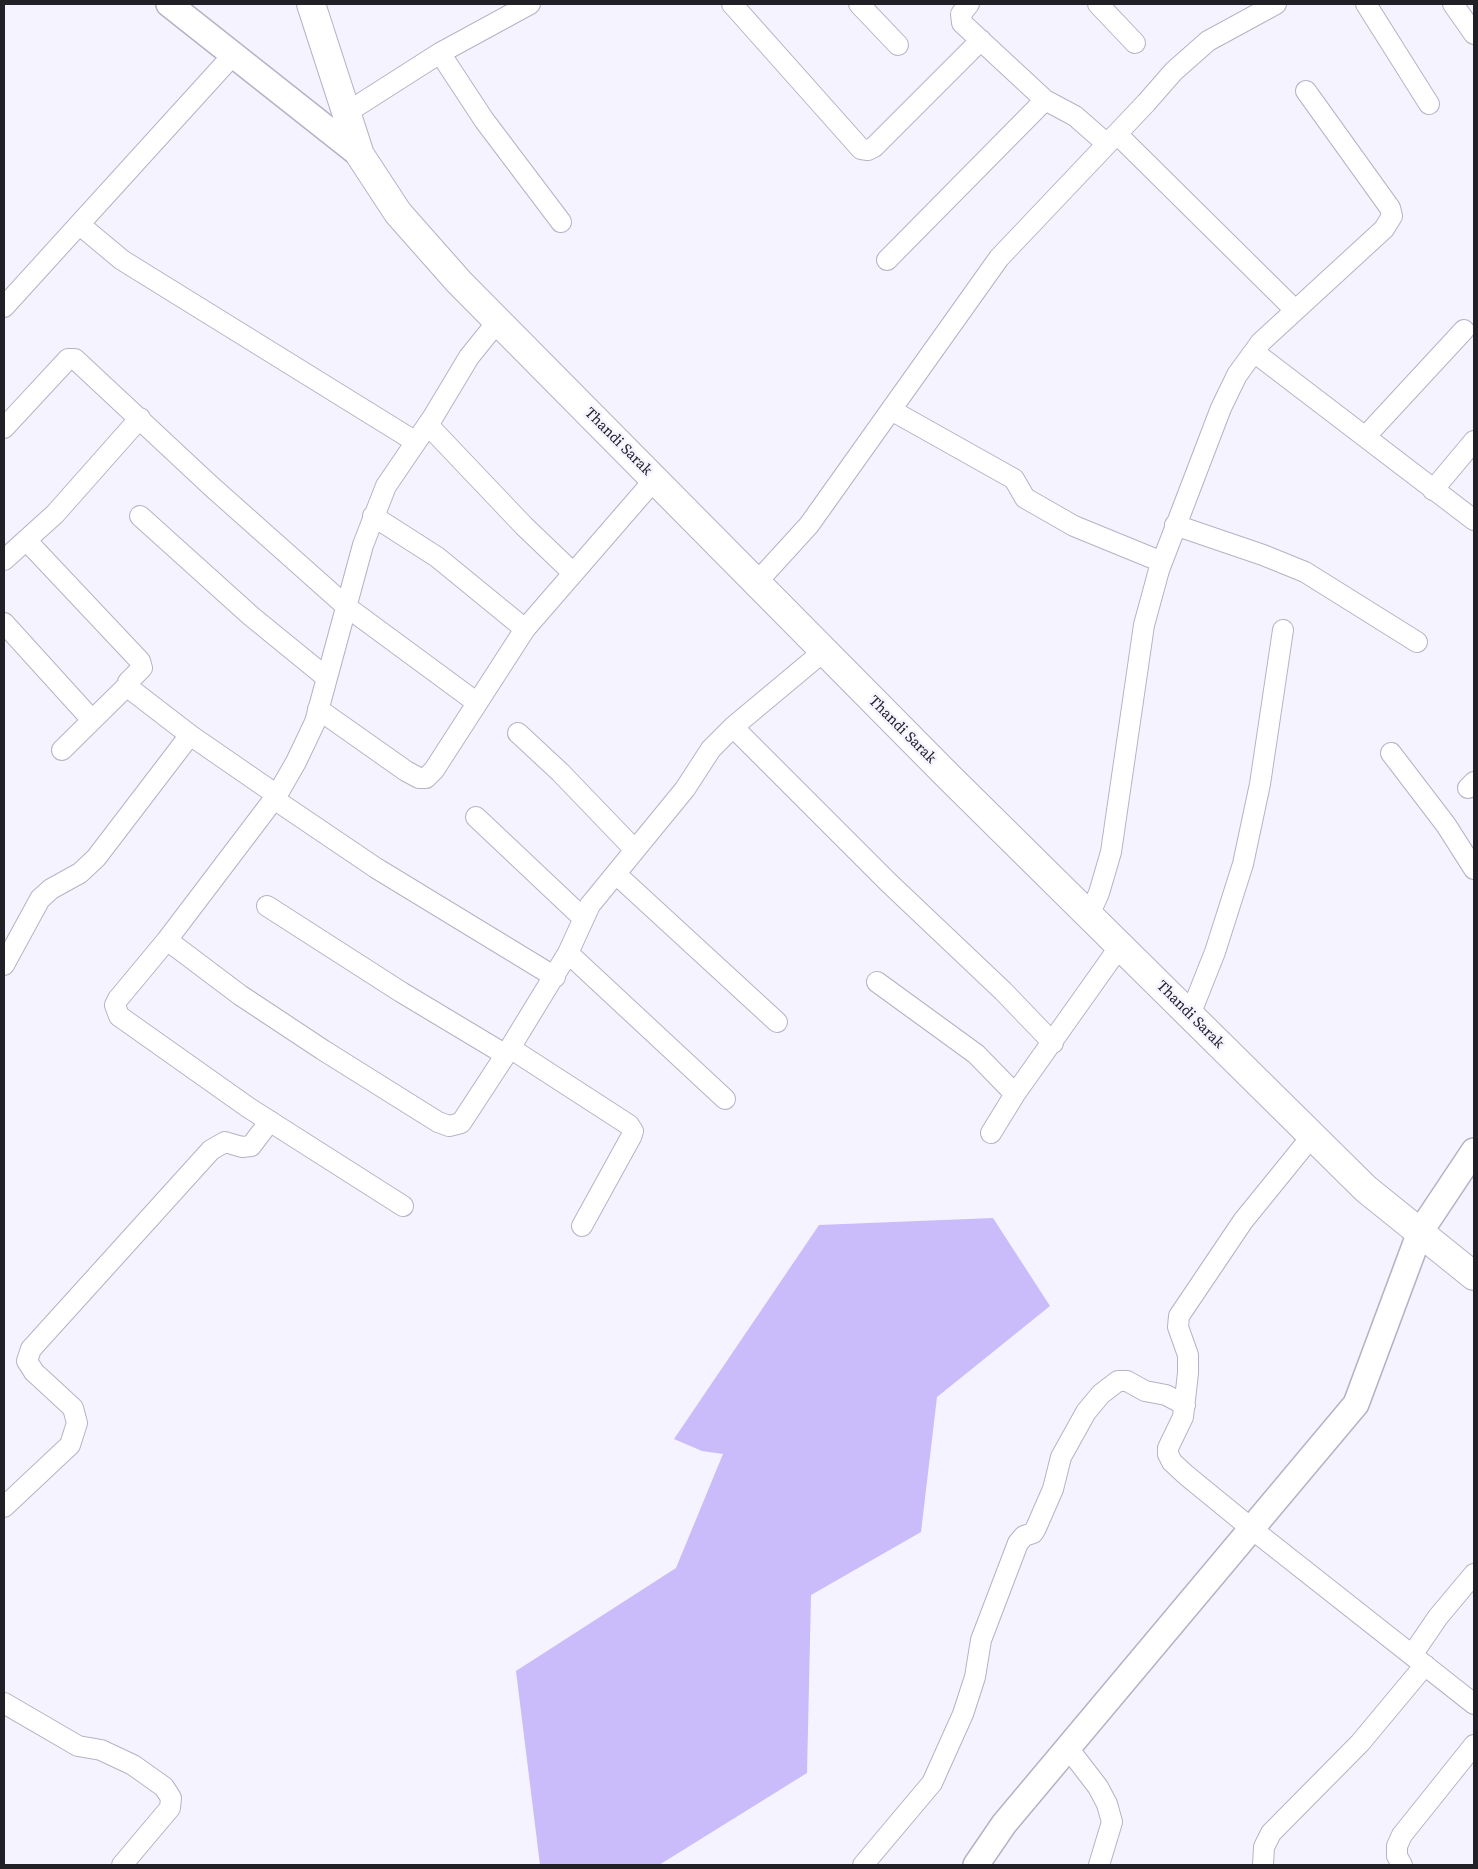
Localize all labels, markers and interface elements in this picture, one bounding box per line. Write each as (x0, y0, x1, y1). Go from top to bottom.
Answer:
street label: Thandi Sarak (580, 404, 656, 480)
street label: Thandi Sarak (864, 692, 940, 768)
street label: Thandi Sarak (1152, 977, 1228, 1053)

